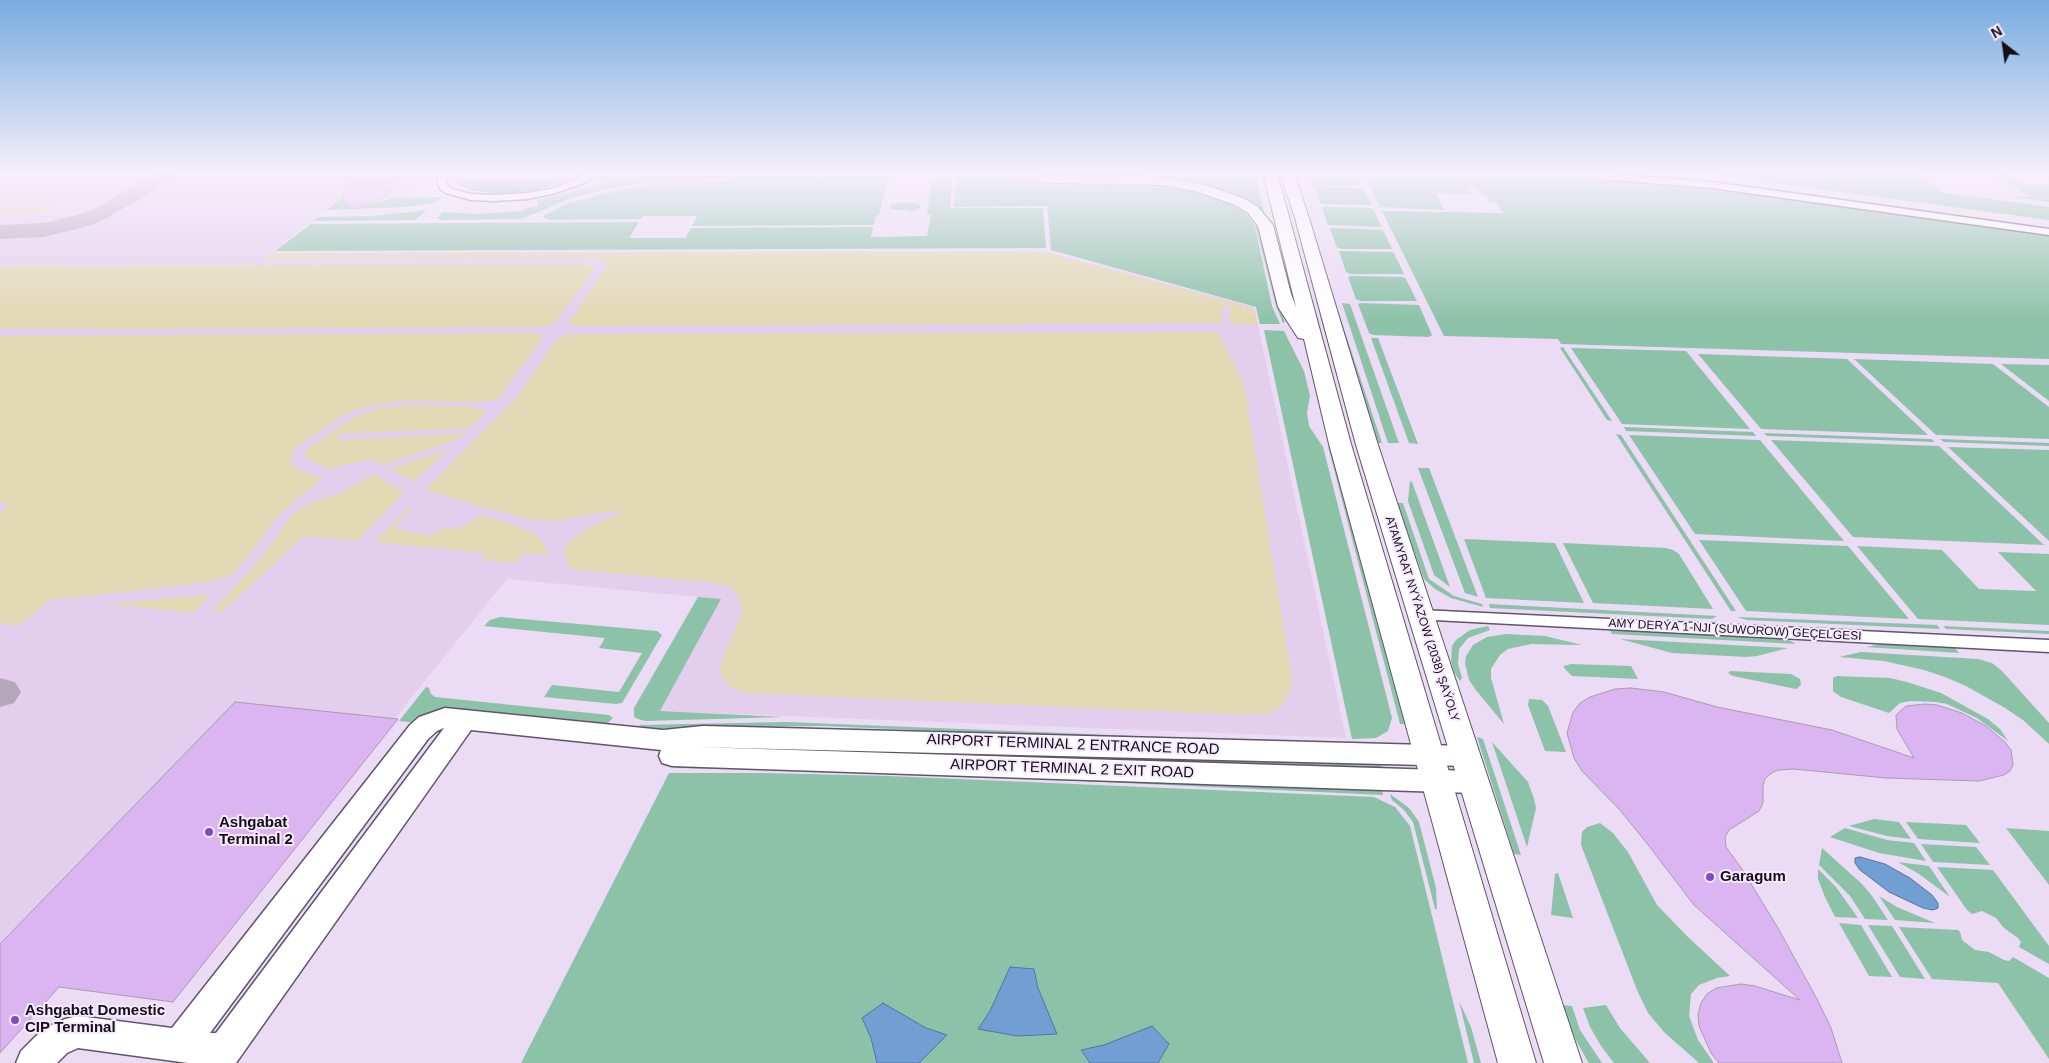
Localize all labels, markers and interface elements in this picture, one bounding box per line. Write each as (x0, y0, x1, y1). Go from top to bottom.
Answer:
north arrow (1979, 20, 2029, 70)
text: N (1988, 23, 2005, 41)
street label: ATAMYRAT NYÝAZOW (2038) ŞAÝOLY (1382, 514, 1462, 724)
street label: AMY DERÝA 1-NJI (SUWOROW) GEÇELGESI (1608, 616, 1862, 644)
street label: AIRPORT TERMINAL 2 ENTRANCE ROAD (926, 731, 1220, 759)
street label: AIRPORT TERMINAL 2 EXIT ROAD (950, 756, 1194, 782)
place label: Ashgabat Terminal 2 (219, 814, 293, 849)
marker: Ashgabat Terminal 2 (203, 826, 215, 838)
place label: Garagum (1720, 868, 1786, 886)
marker: Garagum (1704, 871, 1716, 883)
place label: Ashgabat Domestic CIP Terminal (25, 1002, 165, 1037)
marker: Ashgabat Domestic CIP Terminal (9, 1014, 21, 1026)

